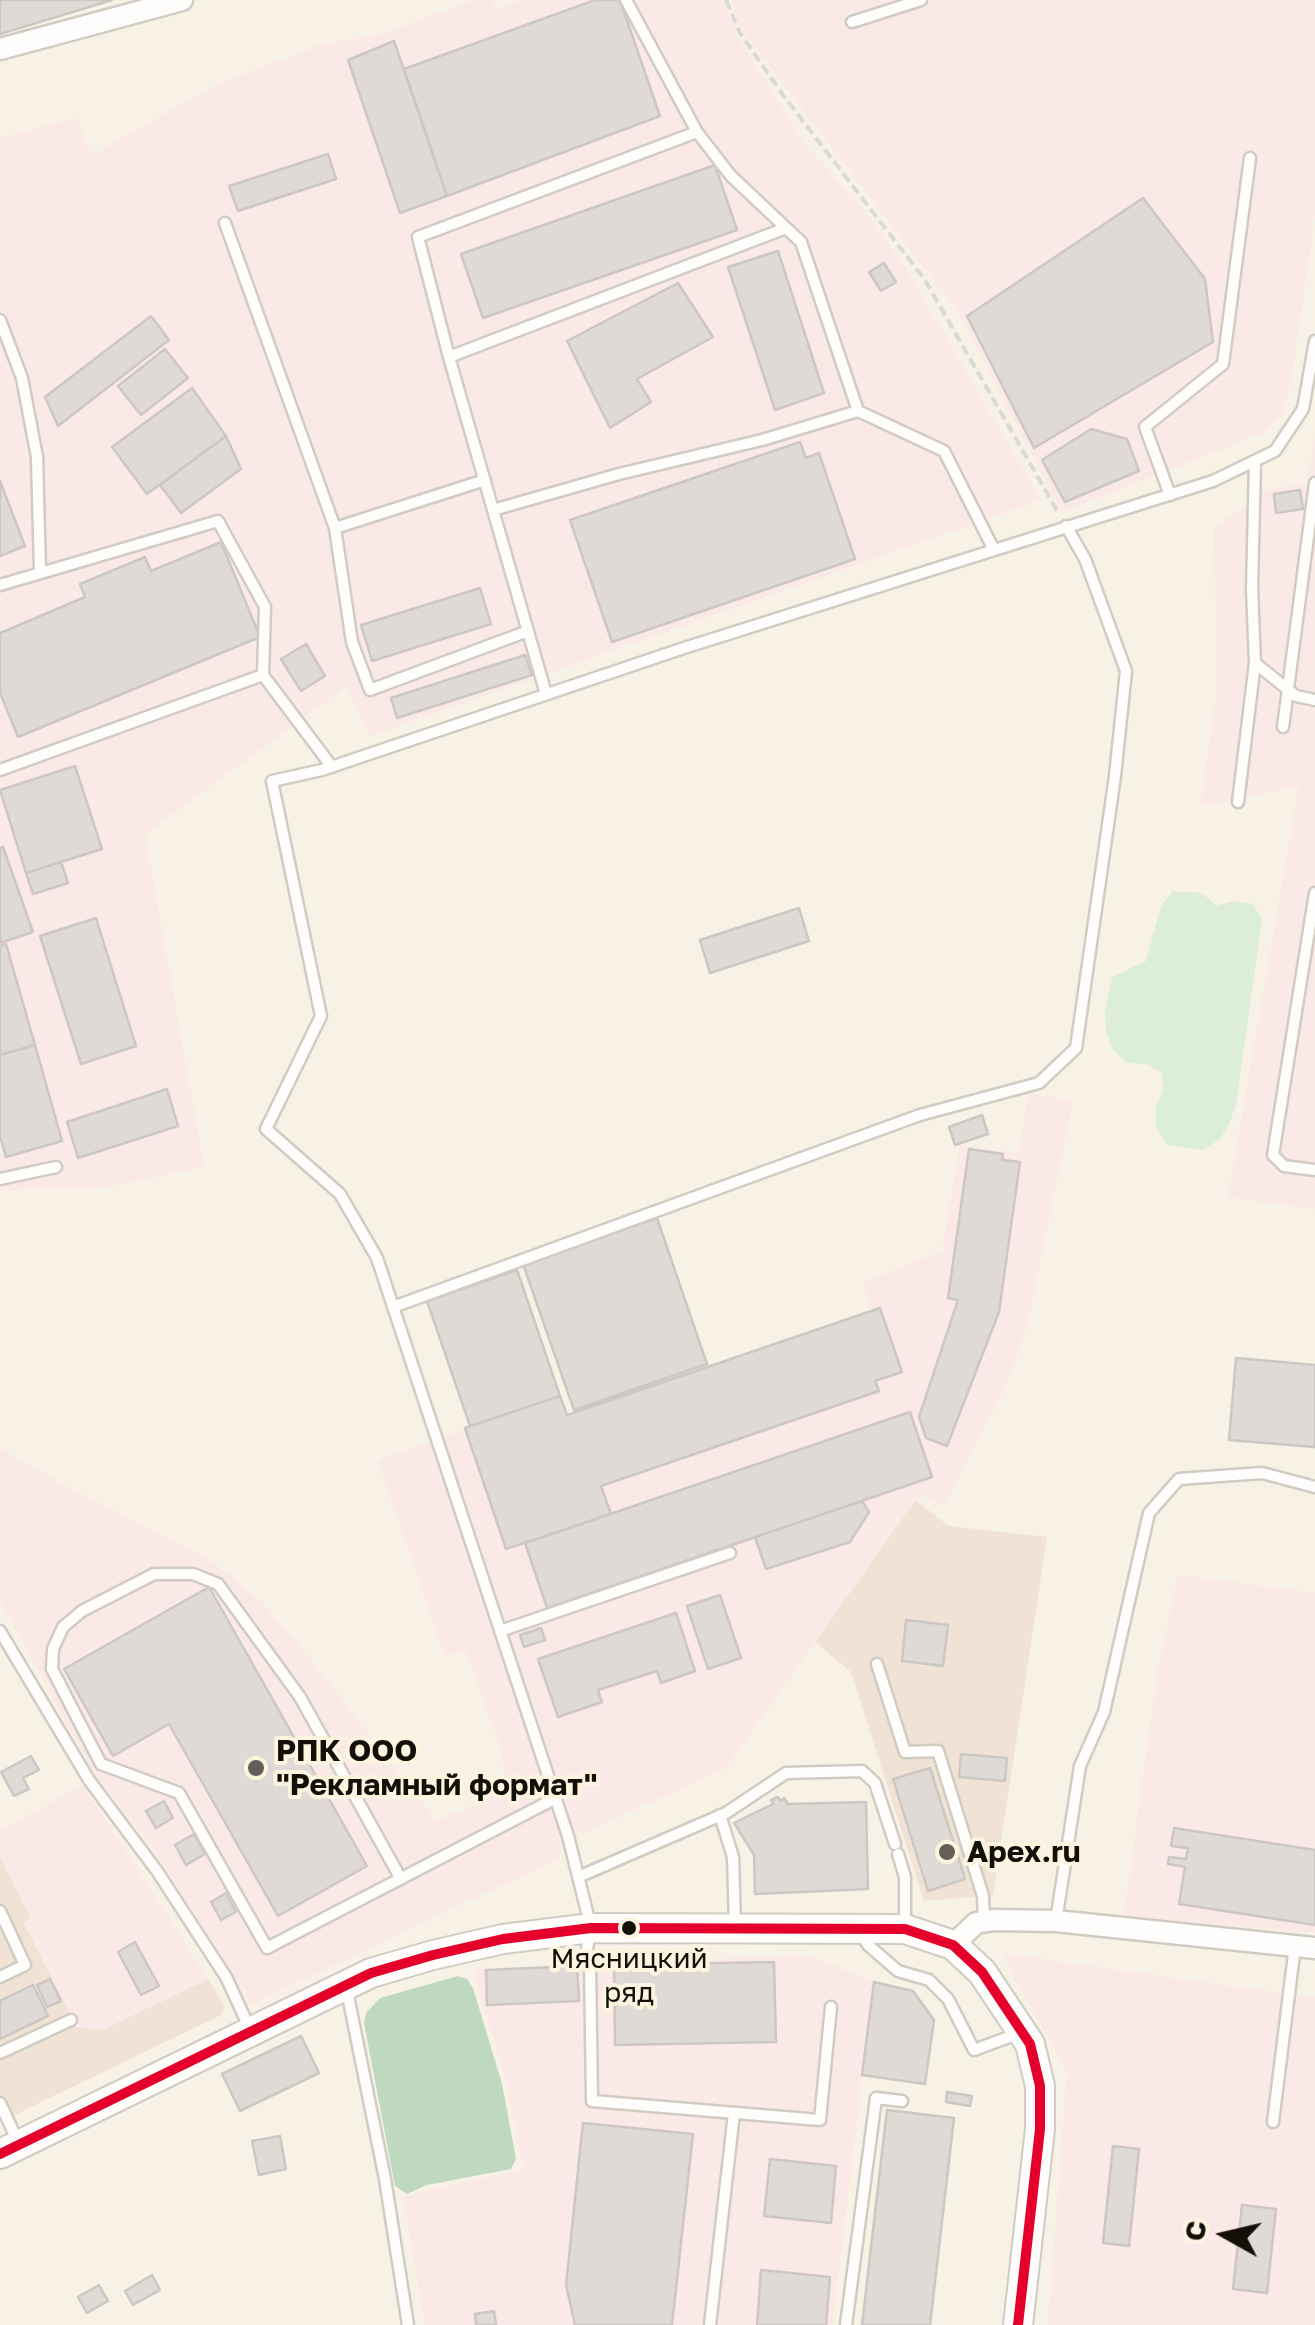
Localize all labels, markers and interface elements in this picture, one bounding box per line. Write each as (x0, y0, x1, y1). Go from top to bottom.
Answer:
place label: РПК ООО "Рекламный формат" (276, 1733, 598, 1804)
marker: РПК ООО "Рекламный формат" (245, 1757, 267, 1779)
place label: Apex.ru (967, 1834, 1081, 1870)
marker: Apex.ru (936, 1841, 958, 1863)
marker: Мясницкий ряд (619, 1918, 639, 1938)
place label: Мясницкий ряд (550, 1942, 708, 2008)
north arrow (1175, 2185, 1275, 2285)
text: С (1177, 2219, 1213, 2243)

